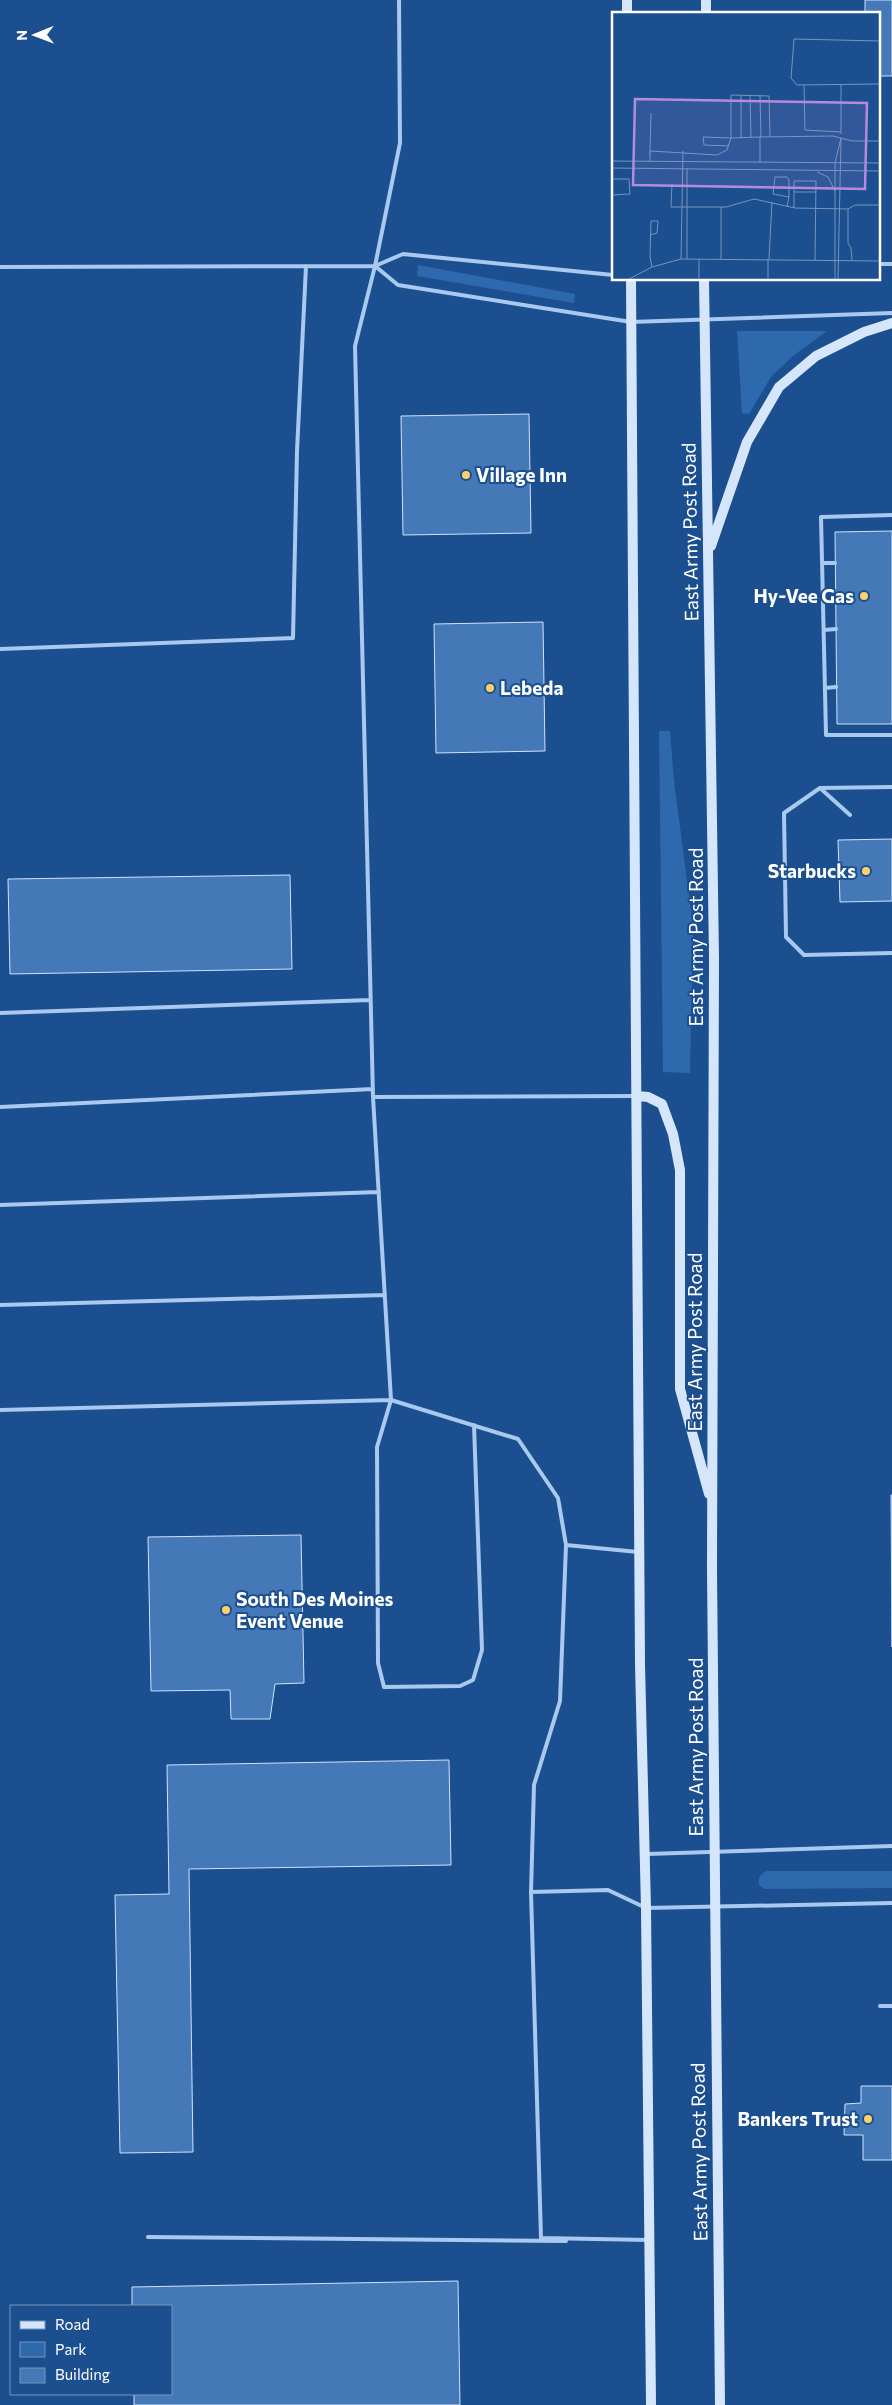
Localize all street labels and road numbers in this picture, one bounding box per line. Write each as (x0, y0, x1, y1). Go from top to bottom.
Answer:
street label: East Army Post Road (676, 442, 703, 622)
street label: East Army Post Road (684, 848, 707, 1026)
street label: East Army Post Road (683, 1253, 706, 1431)
street label: East Army Post Road (684, 1658, 707, 1836)
street label: East Army Post Road (685, 2062, 712, 2242)

